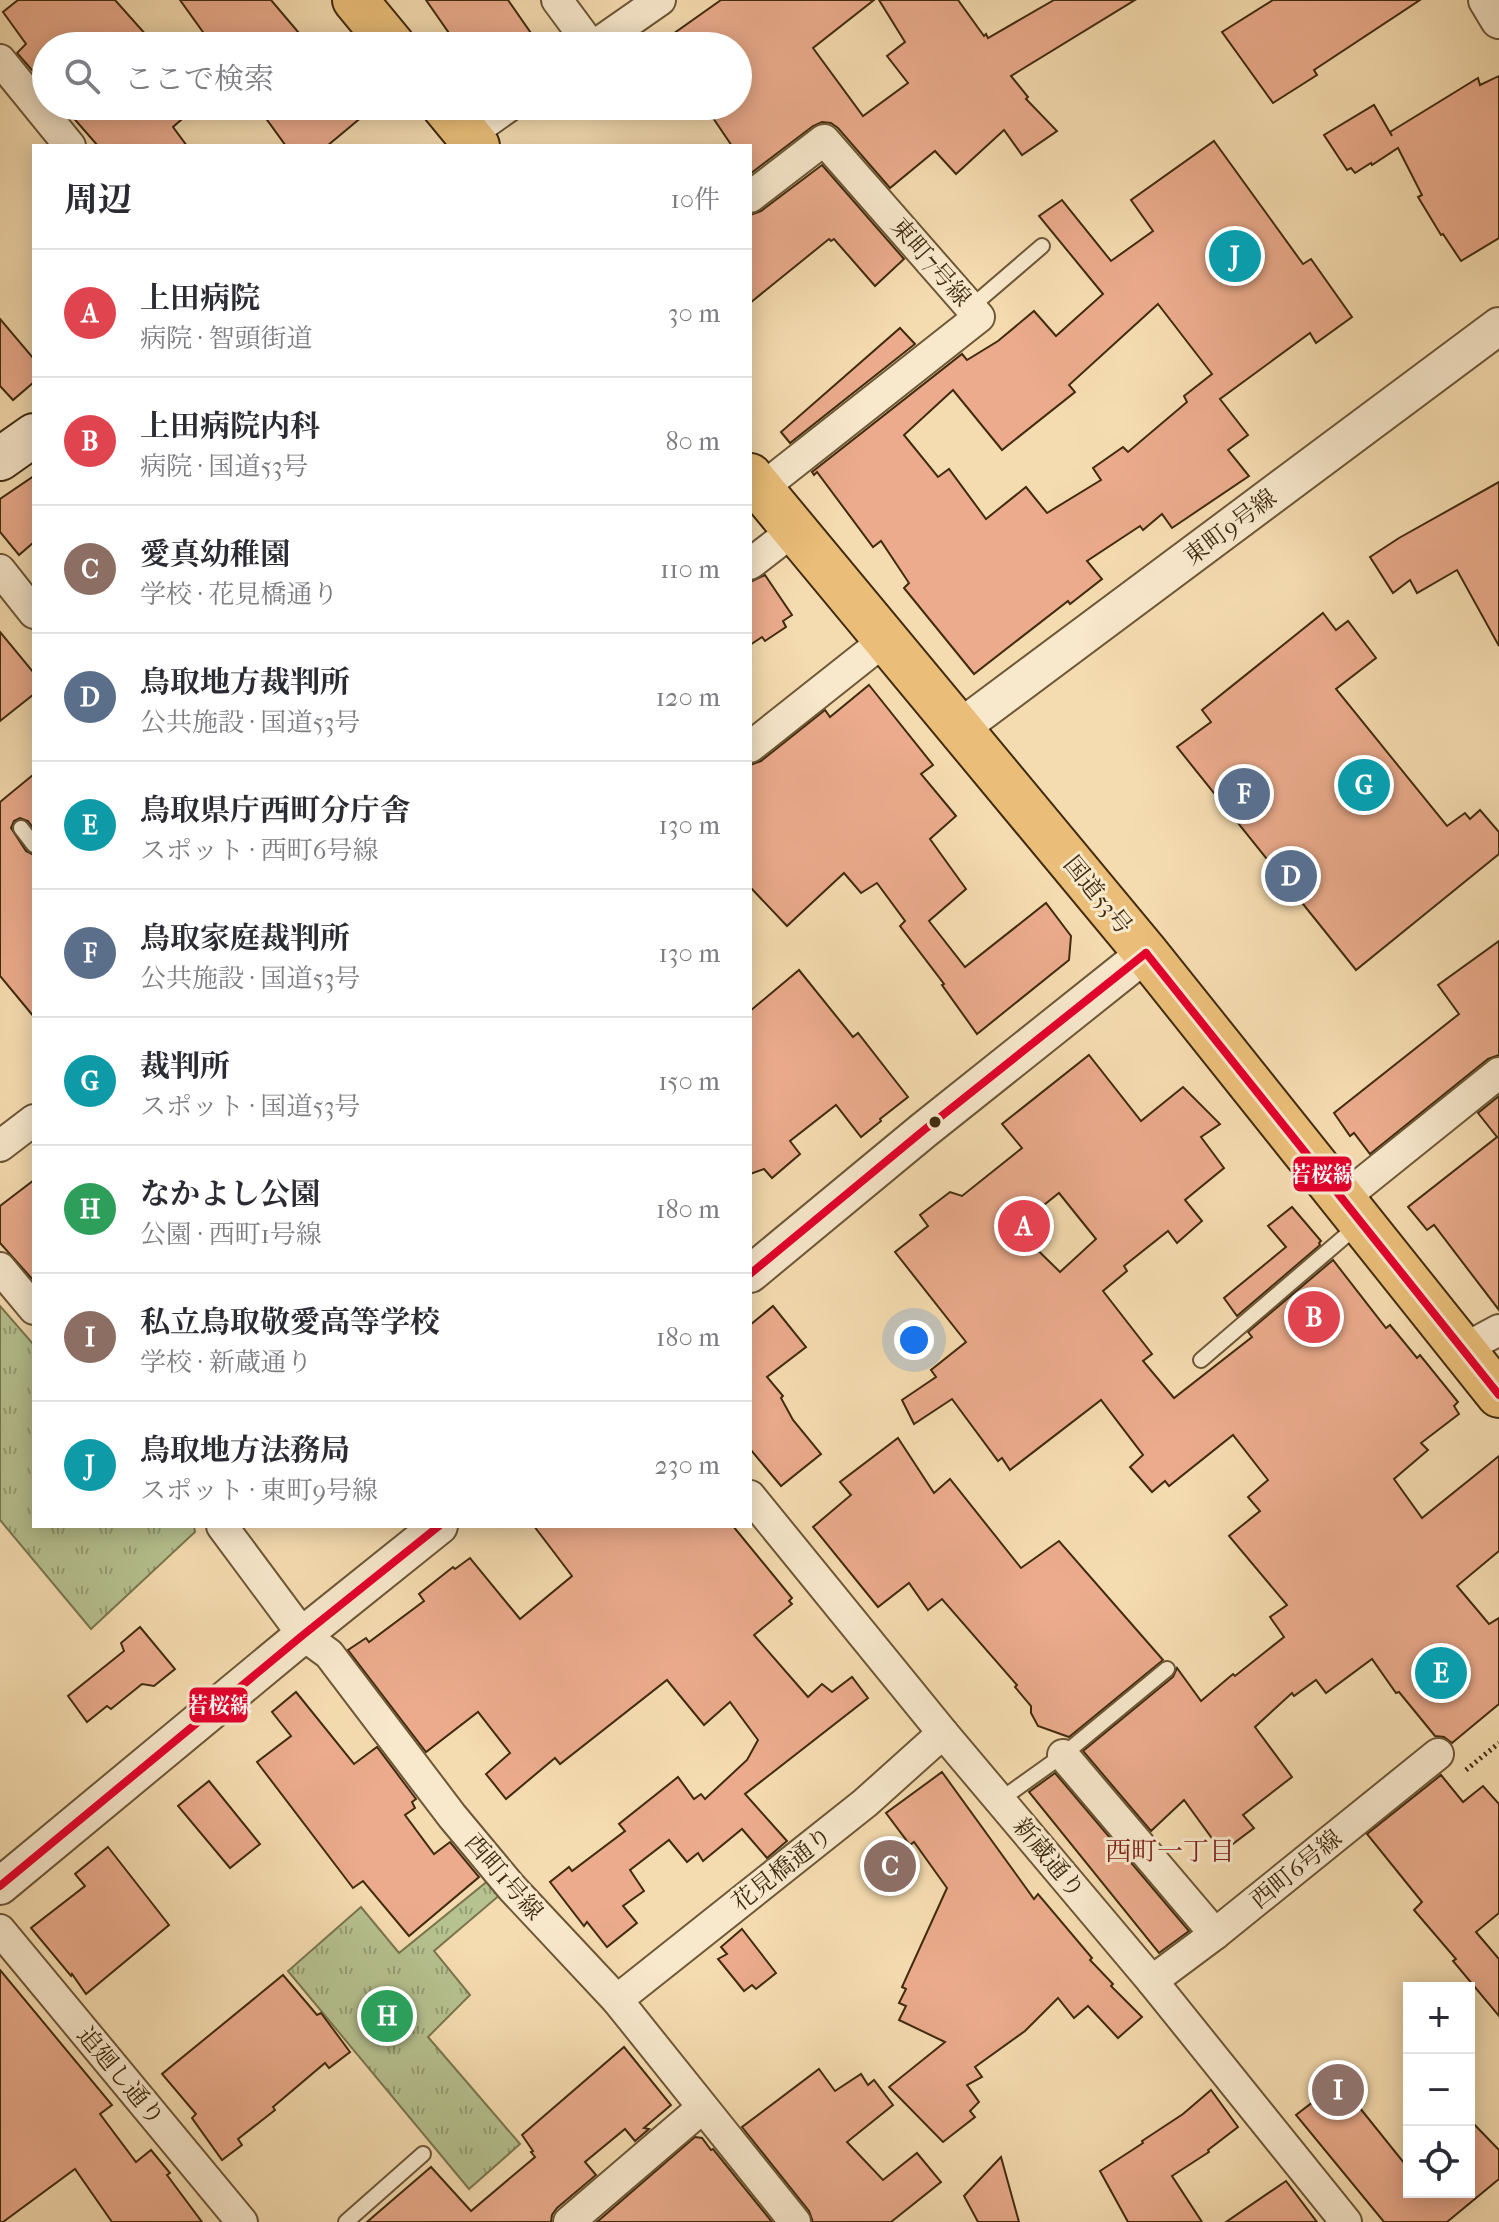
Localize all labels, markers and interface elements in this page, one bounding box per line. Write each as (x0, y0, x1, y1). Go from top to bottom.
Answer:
search box (32, 32, 752, 120)
icon: search (60, 54, 104, 98)
text: ここで検索 (124, 62, 274, 97)
text: 周辺 (64, 180, 132, 220)
text: 10件 (671, 184, 720, 215)
street label: 東町7号線 (885, 212, 977, 312)
pin: J (1209, 226, 1261, 286)
text: 上田病院 (140, 281, 260, 316)
text: A (82, 298, 98, 329)
text: 30 m (668, 298, 720, 329)
text: 病院 · 智頭街道 (140, 323, 312, 354)
text: 上田病院内科 (140, 409, 320, 444)
text: B (82, 426, 98, 457)
text: 80 m (665, 426, 720, 457)
text: 病院 · 国道53号 (140, 451, 308, 482)
street label: 東町9号線 (1178, 483, 1282, 571)
text: 愛真幼稚園 (140, 537, 290, 572)
text: C (81, 554, 99, 585)
text: 110 m (660, 554, 720, 585)
text: 学校 · 花見橋通り (140, 579, 338, 610)
text: 鳥取地方裁判所 (140, 665, 350, 700)
text: D (80, 682, 100, 713)
text: 120 m (656, 682, 720, 713)
text: 公共施設 · 国道53号 (140, 707, 360, 738)
pin: G (1338, 755, 1390, 815)
pin: F (1218, 764, 1270, 824)
text: 鳥取県庁西町分庁舎 (140, 793, 410, 828)
text: E (82, 810, 98, 841)
text: 130 m (659, 810, 720, 841)
text: スポット · 西町6号線 (140, 835, 378, 866)
pin: D (1265, 846, 1317, 906)
street label: 国道53号 (1058, 850, 1138, 940)
text: 鳥取家庭裁判所 (140, 921, 350, 956)
text: F (83, 938, 97, 969)
text: 130 m (659, 938, 720, 969)
text: 公共施設 · 国道53号 (140, 963, 360, 994)
text: 裁判所 (140, 1049, 230, 1084)
text: G (81, 1066, 99, 1097)
text: 150 m (658, 1066, 720, 1097)
text: スポット · 国道53号 (140, 1091, 360, 1122)
unlabelled marker (927, 1114, 943, 1130)
line badge: 若桜線 (1292, 1155, 1353, 1193)
text: 若桜線 (1289, 1162, 1355, 1188)
text: なかよし公園 (140, 1177, 320, 1212)
text: H (80, 1194, 100, 1225)
text: 180 m (656, 1194, 720, 1225)
pin: A (998, 1196, 1050, 1256)
text: 公園 · 西町1号線 (140, 1219, 322, 1250)
pin: B (1288, 1287, 1340, 1347)
text: 私立鳥取敬愛高等学校 (140, 1305, 440, 1340)
your location (894, 1320, 934, 1360)
text: I (85, 1322, 95, 1353)
text: 180 m (656, 1322, 720, 1353)
text: 学校 · 新蔵通り (140, 1347, 312, 1378)
text: 鳥取地方法務局 (140, 1433, 350, 1468)
text: J (85, 1450, 95, 1481)
text: 230 m (654, 1450, 720, 1481)
text: スポット · 東町9号線 (140, 1475, 378, 1506)
pin: E (1415, 1643, 1467, 1703)
line badge: 若桜線 (188, 1686, 249, 1724)
text: 若桜線 (186, 1693, 252, 1719)
street label: 新蔵通り (1007, 1812, 1091, 1904)
street label: 花見橋通り (726, 1821, 838, 1917)
street label: 西町6号線 (1245, 1824, 1347, 1914)
street label: 西町1号線 (459, 1828, 549, 1926)
pin: C (864, 1836, 916, 1896)
district label: 西町一丁目 (1105, 1836, 1235, 1867)
map controls (1403, 1982, 1475, 2198)
button: + (1403, 1982, 1475, 2054)
pin: H (361, 1986, 413, 2046)
street label: 追廻し通り (72, 2021, 170, 2131)
button: − (1403, 2054, 1475, 2126)
pin: I (1312, 2060, 1364, 2120)
button: locate (1403, 2126, 1475, 2198)

